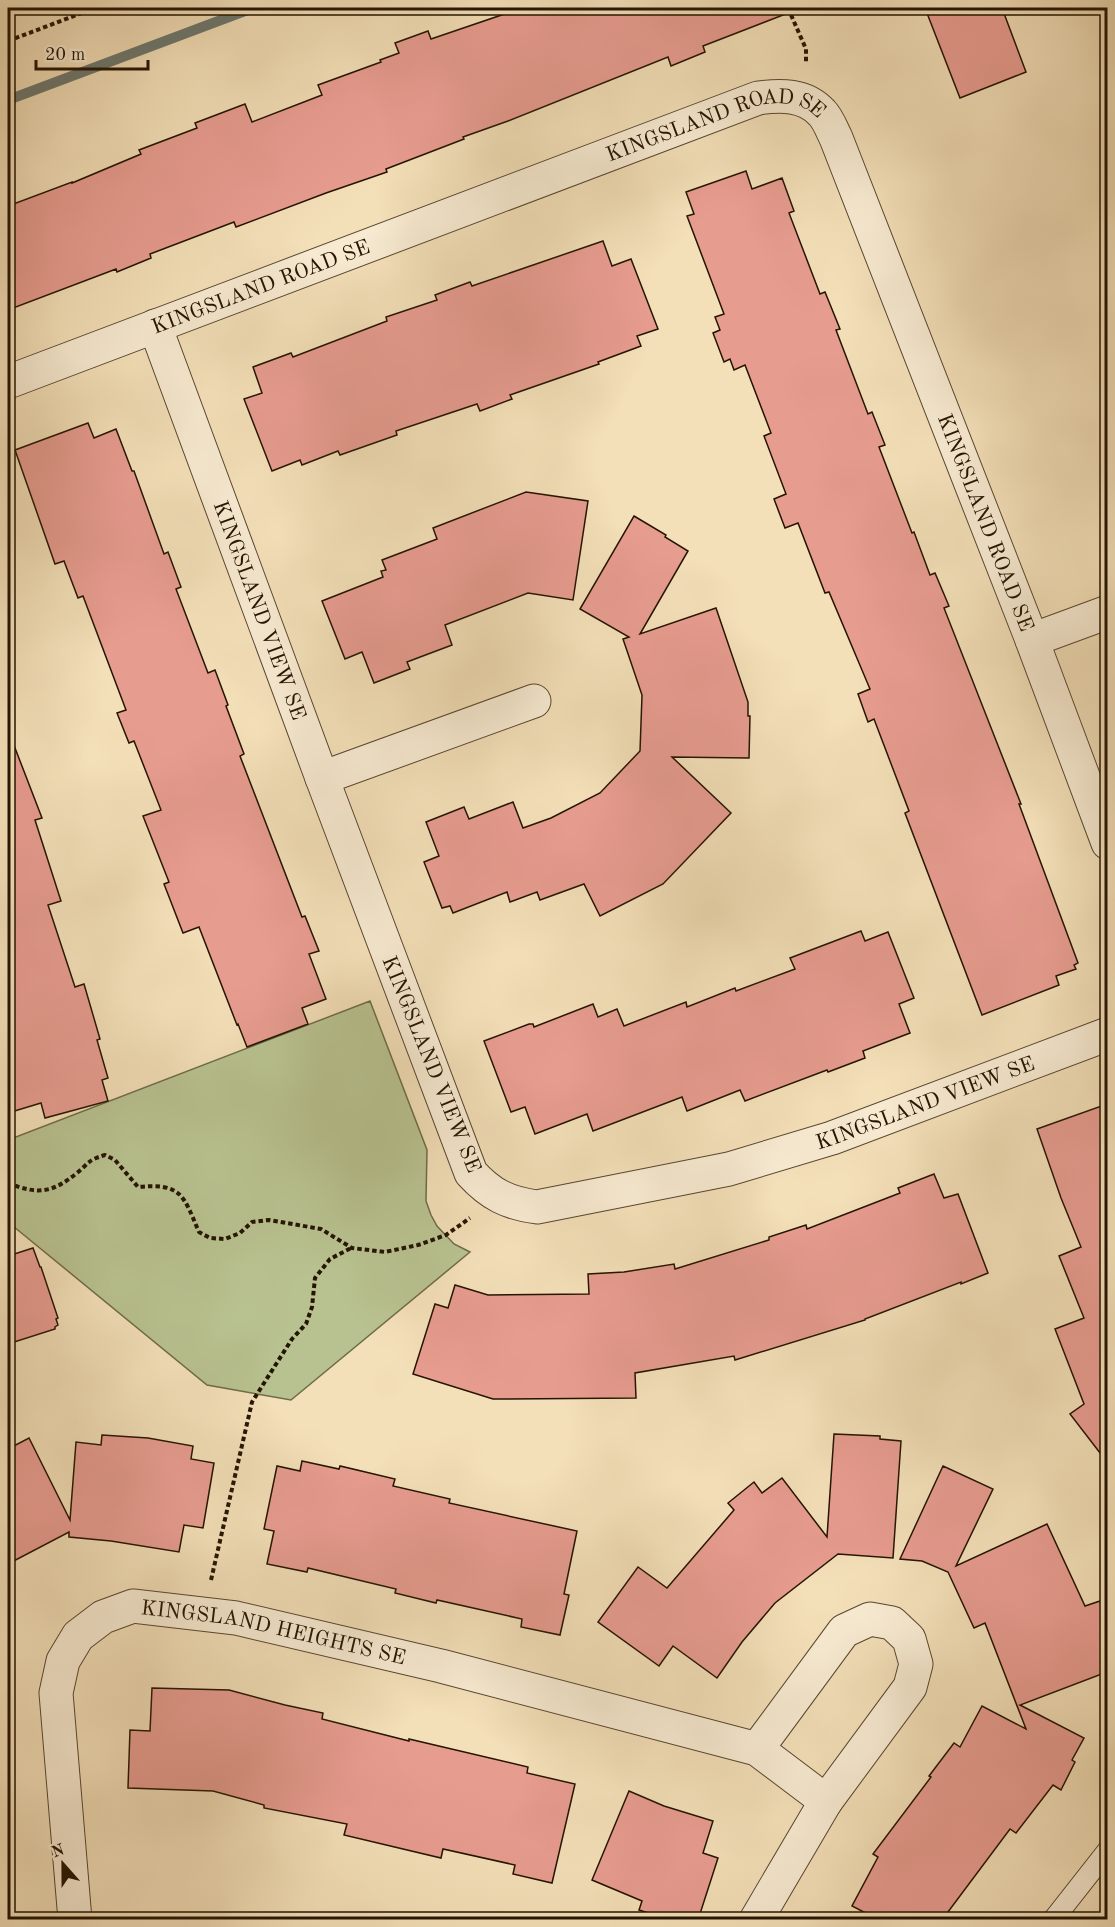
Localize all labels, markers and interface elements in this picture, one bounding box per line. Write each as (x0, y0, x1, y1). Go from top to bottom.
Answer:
scale bar (36, 33, 148, 71)
text: 20 m (45, 46, 85, 64)
street label: KINGSLAND ROAD SE (604, 87, 829, 166)
street label: KINGSLAND ROAD SE (149, 237, 373, 339)
street label: KINGSLAND ROAD SE (933, 411, 1037, 635)
street label: KINGSLAND VIEW SE (209, 498, 309, 723)
street label: KINGSLAND VIEW SE (377, 953, 484, 1176)
street label: KINGSLAND VIEW SE (814, 1054, 1038, 1154)
street label: KINGSLAND HEIGHTS SE (140, 1598, 407, 1669)
north arrow (33, 1834, 93, 1894)
text: N (50, 1842, 68, 1862)

